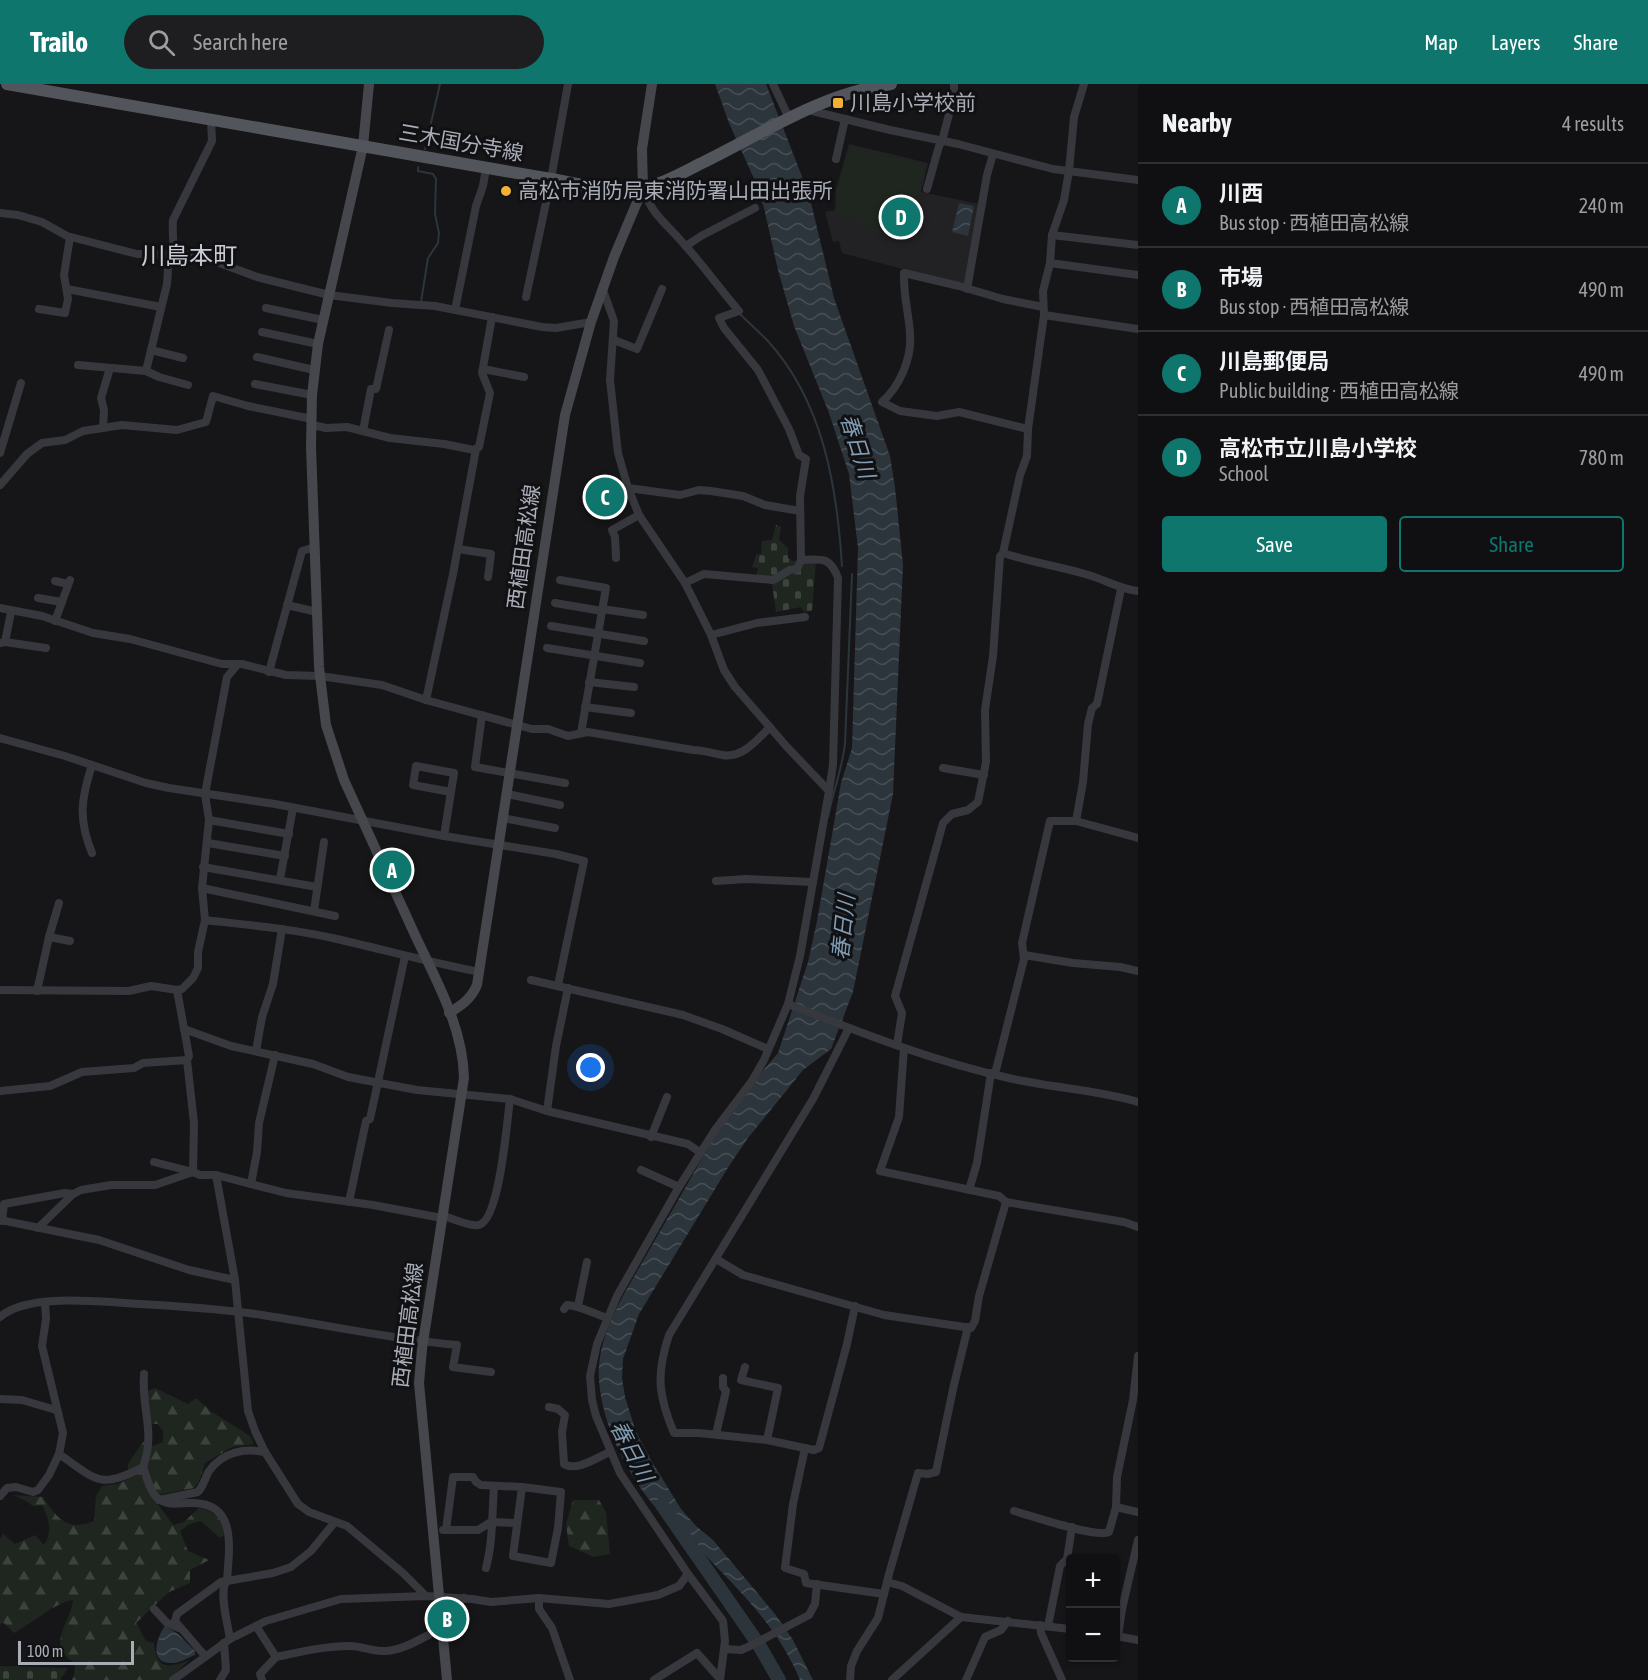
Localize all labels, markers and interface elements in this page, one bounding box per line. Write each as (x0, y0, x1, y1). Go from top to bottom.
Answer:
search box (124, 15, 544, 69)
text: Trailo (30, 26, 88, 58)
icon: search (145, 26, 178, 59)
text: Search here (193, 29, 288, 55)
text: Map (1424, 30, 1458, 54)
text: Layers (1491, 30, 1541, 54)
text: Share (1574, 30, 1618, 54)
place label: 川島小学校前 (850, 90, 976, 114)
marker: 川島小学校前 (831, 96, 845, 110)
text: Nearby (1162, 108, 1232, 138)
text: 4 results (1562, 112, 1624, 135)
street label: 三木国分寺線 (397, 119, 525, 165)
place label: 高松市消防局東消防署山田出張所 (518, 178, 833, 202)
text: 川西 (1219, 180, 1263, 206)
marker: 高松市消防局東消防署山田出張所 (499, 184, 513, 198)
pin: D (882, 194, 920, 240)
text: A (1177, 194, 1186, 217)
text: 240 m (1579, 194, 1624, 217)
text: Bus stop · 西植田高松線 (1219, 211, 1409, 234)
district label: 川島本町 (141, 242, 237, 269)
text: 市場 (1219, 264, 1263, 290)
text: B (1177, 278, 1186, 301)
text: 490 m (1579, 278, 1624, 301)
text: Bus stop · 西植田高松線 (1219, 295, 1409, 318)
text: 川島郵便局 (1219, 348, 1329, 374)
text: C (1177, 362, 1186, 385)
text: 490 m (1579, 362, 1624, 385)
text: Public building · 西植田高松線 (1219, 379, 1459, 402)
water label: 春日川 (835, 411, 881, 483)
text: 高松市立川島小学校 (1219, 435, 1417, 461)
text: D (1176, 446, 1187, 469)
text: 780 m (1579, 446, 1624, 469)
text: School (1219, 462, 1269, 485)
pin: C (586, 474, 624, 520)
street label: 西植田高松線 (502, 483, 544, 611)
button: Save (1162, 516, 1387, 572)
button: Share (1399, 516, 1624, 572)
pin: A (372, 848, 412, 892)
water label: 春日川 (827, 891, 860, 961)
your location (576, 1053, 605, 1082)
street label: 西植田高松線 (387, 1261, 427, 1389)
water label: 春日川 (605, 1416, 660, 1488)
map controls (1066, 1554, 1120, 1662)
button: + (1066, 1554, 1120, 1608)
pin: B (428, 1596, 466, 1642)
button: − (1066, 1608, 1120, 1662)
scale bar (18, 1638, 134, 1666)
text: 100 m (27, 1642, 63, 1660)

